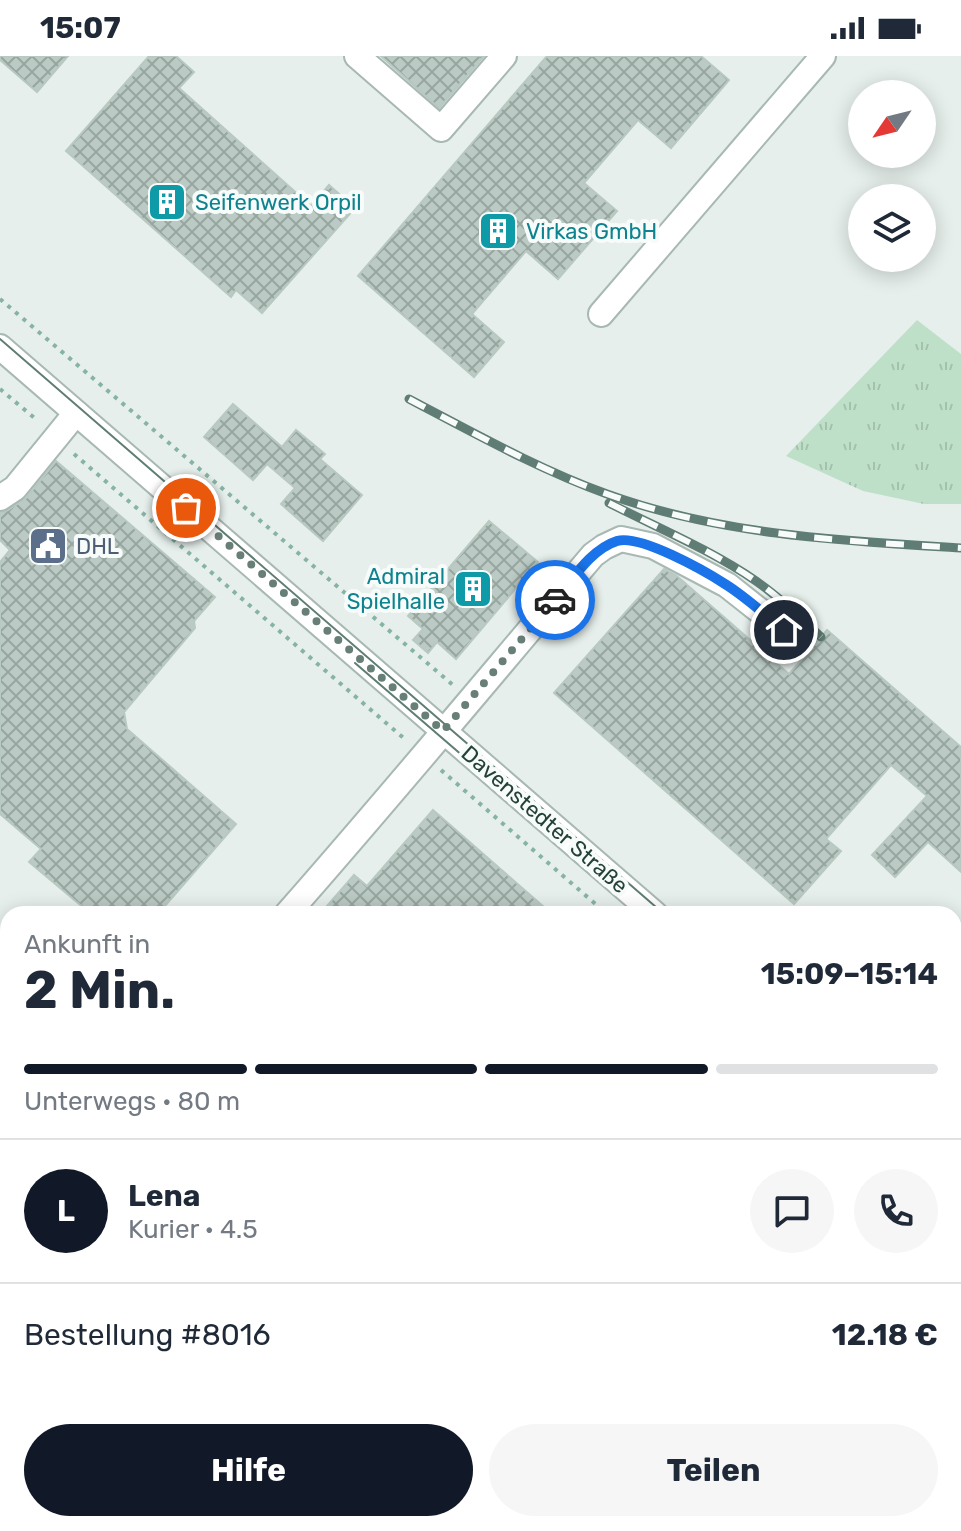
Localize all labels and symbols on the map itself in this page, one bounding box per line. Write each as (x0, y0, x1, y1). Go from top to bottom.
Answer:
north arrow (848, 80, 936, 168)
building icon: Seifenwerk Orpil (146, 181, 188, 223)
place label: Seifenwerk Orpil (195, 189, 362, 216)
building icon: Virkas GmbH (477, 210, 519, 252)
place label: Virkas GmbH (526, 218, 657, 245)
pin (152, 474, 220, 542)
public building icon: DHL (27, 525, 69, 567)
place label: DHL (76, 533, 119, 560)
courier (515, 560, 595, 640)
place label: Admiral Spielhalle (347, 563, 445, 615)
building icon: Admiral Spielhalle (452, 568, 494, 610)
pin (750, 596, 818, 664)
street label: Davenstedter Straße (456, 740, 633, 899)

